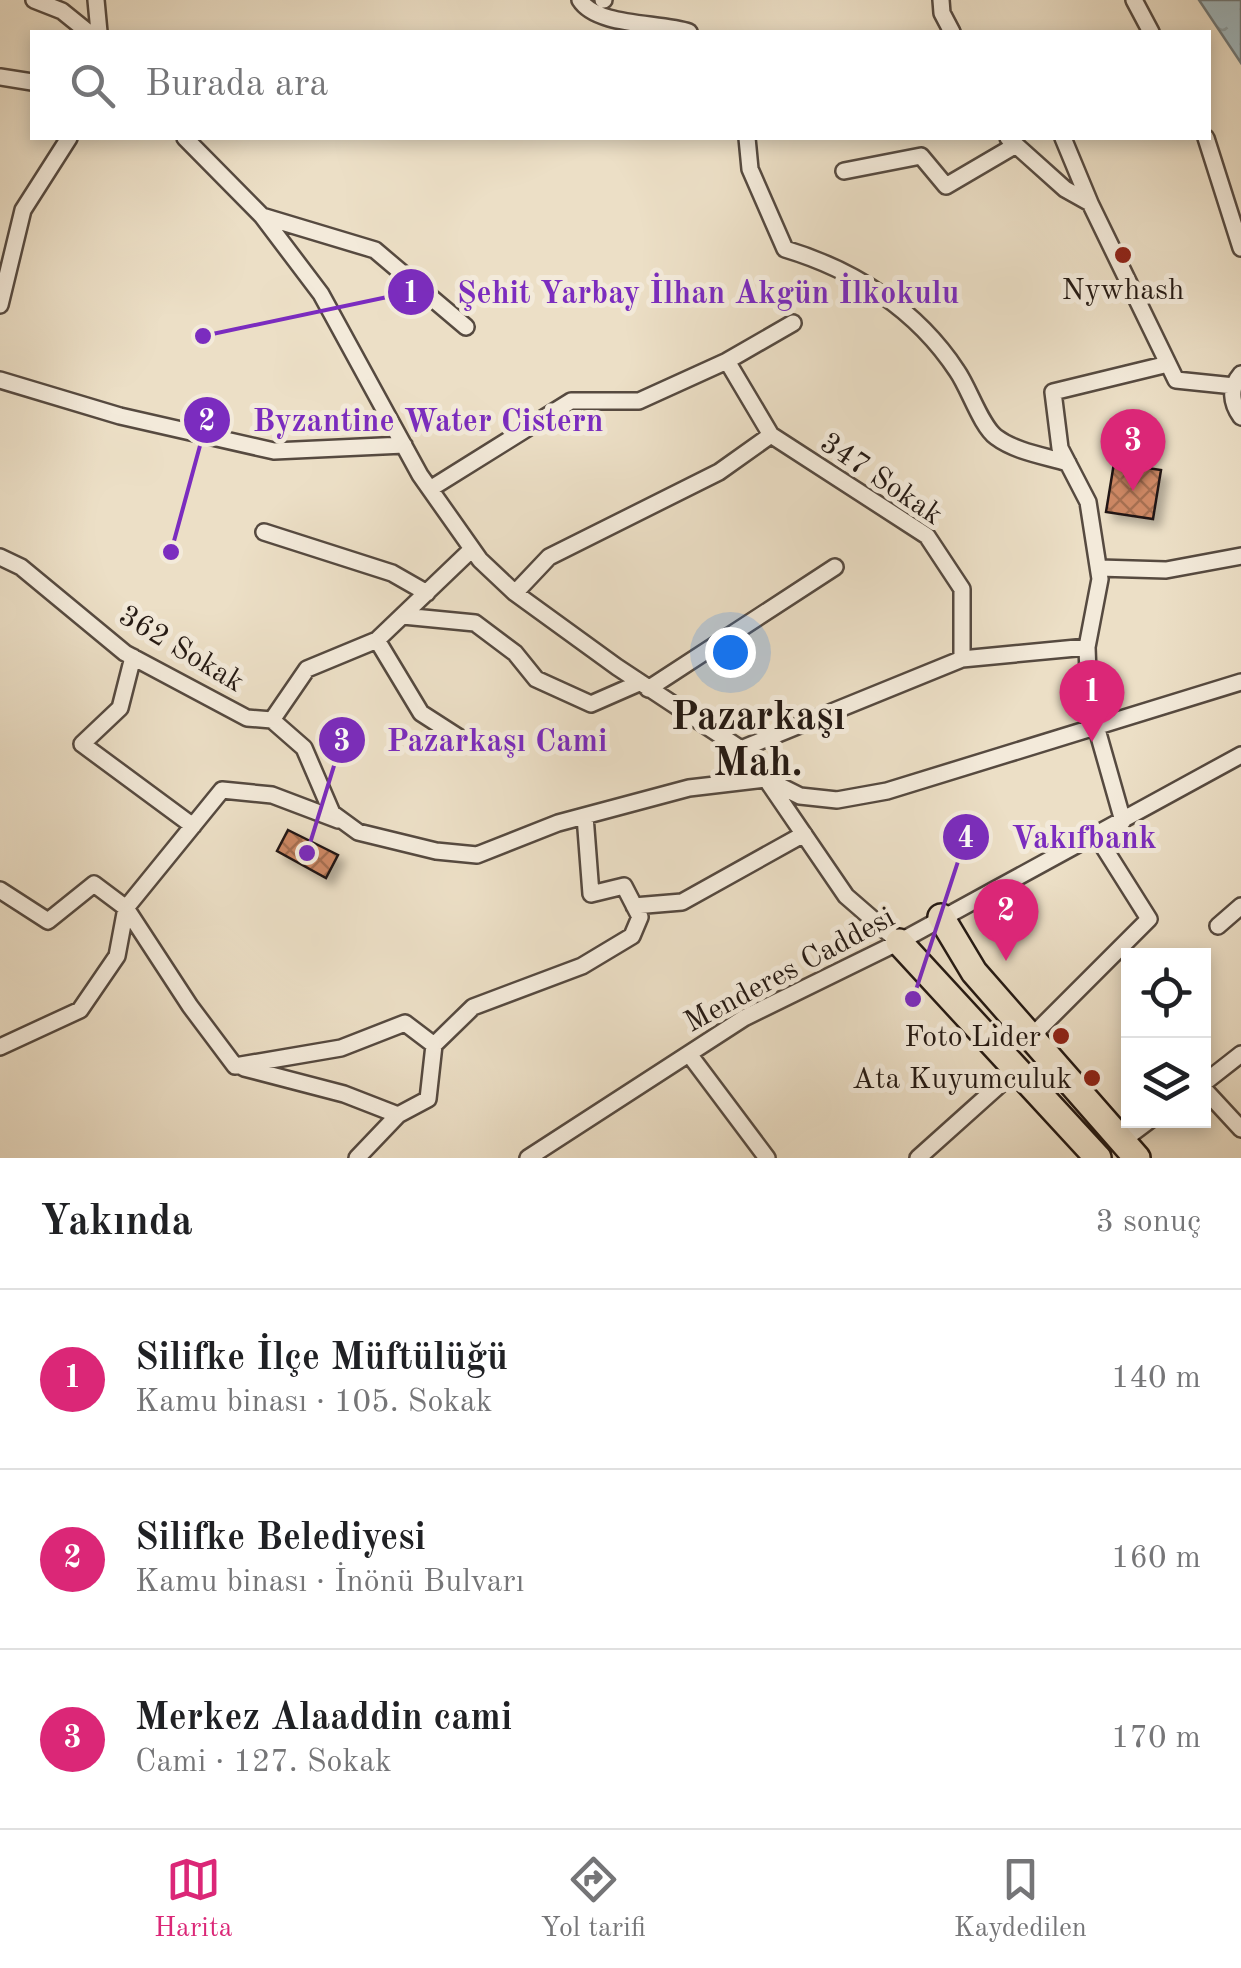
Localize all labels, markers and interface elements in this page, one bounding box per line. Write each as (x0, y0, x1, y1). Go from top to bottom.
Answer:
search box (30, 30, 1211, 140)
icon: search (65, 58, 120, 113)
text: Burada ara (145, 66, 328, 104)
marker: Nywhash (1112, 244, 1134, 266)
callout: Şehit Yarbay İlhan Akgün İlkokulu (386, 261, 979, 323)
text: Şehit Yarbay İlhan Akgün İlkokulu (457, 272, 959, 311)
place label: Nywhash (1062, 276, 1184, 306)
text: 1 (402, 279, 420, 309)
callout: Byzantine Water Cistern (182, 389, 623, 451)
text: 2 (198, 407, 216, 437)
text: Byzantine Water Cistern (252, 407, 604, 439)
pin: 3 (1100, 408, 1166, 491)
street label: 347 Sokak (814, 428, 947, 531)
street label: 362 Sokak (113, 601, 249, 699)
your location (705, 627, 756, 678)
pin: 1 (1060, 660, 1124, 742)
district label: Pazarkaşı Mah. (671, 699, 845, 785)
callout: Pazarkaşı Cami (317, 709, 628, 771)
text: 3 (333, 727, 351, 757)
text: Pazarkaşı Cami (387, 727, 608, 759)
callout: Vakıfbank (941, 806, 1177, 868)
text: 4 (957, 824, 975, 854)
text: Vakıfbank (1011, 824, 1157, 856)
pin: 2 (974, 878, 1038, 961)
street label: Menderes Caddesi (680, 903, 900, 1039)
map controls (1121, 948, 1211, 1128)
button: locate (1121, 948, 1211, 1038)
place label: Foto Lider (904, 1023, 1041, 1053)
marker: Foto Lider (1050, 1025, 1072, 1047)
button: layers (1121, 1038, 1211, 1128)
place label: Ata Kuyumculuk (852, 1065, 1072, 1095)
marker: Ata Kuyumculuk (1081, 1067, 1103, 1089)
text: Yakında (40, 1202, 193, 1244)
text: 3 sonuç (1095, 1207, 1201, 1239)
text: Silifke İlçe Müftülüğü (135, 1340, 508, 1378)
text: 1 (63, 1363, 82, 1395)
text: 140 m (1111, 1363, 1201, 1395)
text: Kamu binası · 105. Sokak (135, 1387, 492, 1419)
text: Silifke Belediyesi (135, 1520, 426, 1558)
text: 2 (63, 1543, 82, 1575)
text: 160 m (1111, 1543, 1201, 1575)
text: Kamu binası · İnönü Bulvarı (135, 1567, 524, 1599)
text: Merkez Alaaddin cami (135, 1700, 512, 1738)
text: 3 (63, 1723, 82, 1755)
text: 170 m (1111, 1723, 1201, 1755)
text: Cami · 127. Sokak (135, 1747, 392, 1779)
tab: Harita (154, 1852, 233, 1947)
tab: Yol tarifi (541, 1852, 646, 1947)
tab: Kaydedilen (954, 1852, 1087, 1947)

